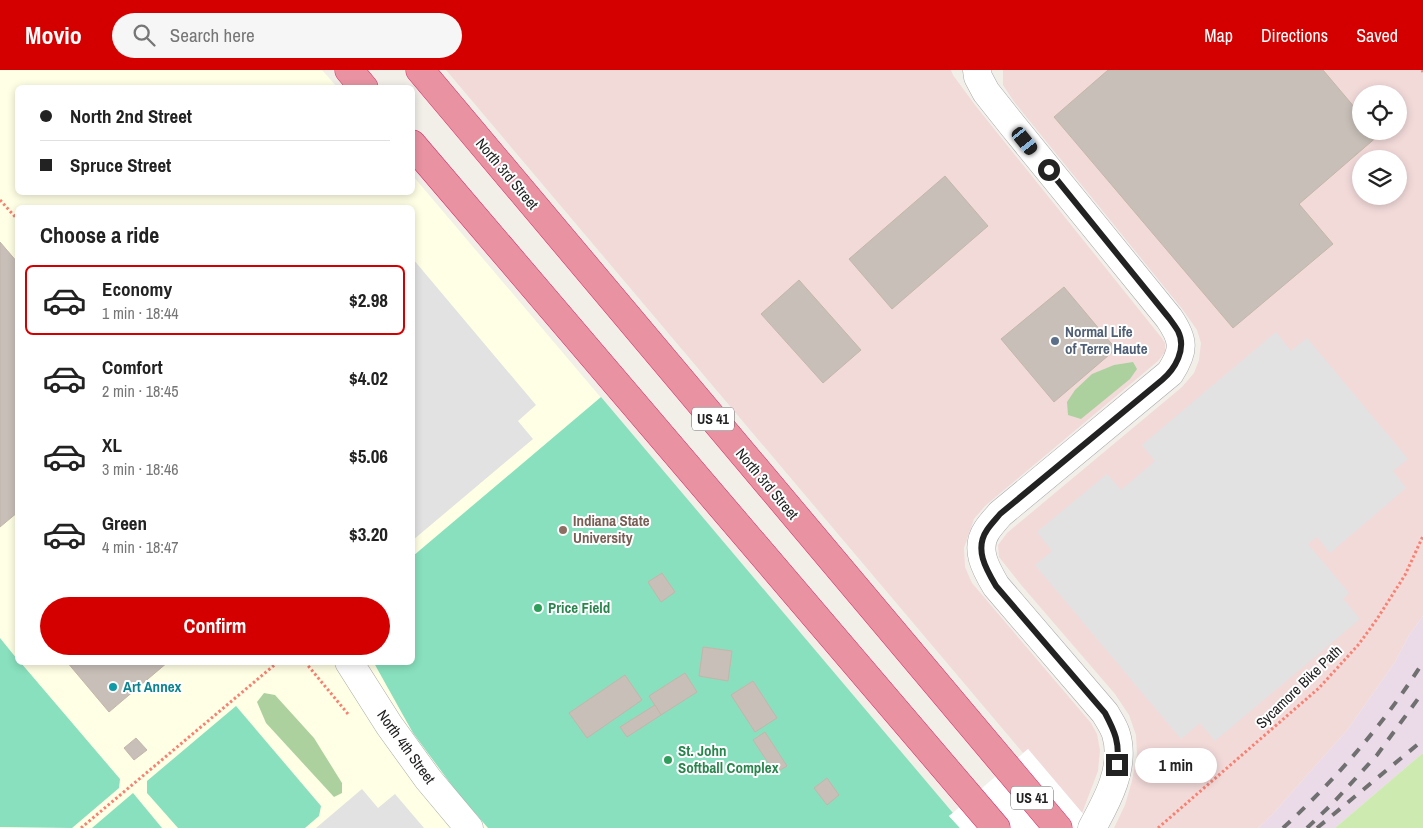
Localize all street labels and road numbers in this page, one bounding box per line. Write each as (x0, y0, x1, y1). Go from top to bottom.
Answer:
street label: North 3rd Street (471, 133, 544, 214)
road number: US 41 (692, 408, 734, 430)
street label: North 3rd Street (731, 443, 804, 524)
street label: Sycamore Bike Path (1251, 640, 1346, 733)
street label: North 4th Street (372, 705, 441, 788)
road number: US 41 (1011, 786, 1053, 810)

